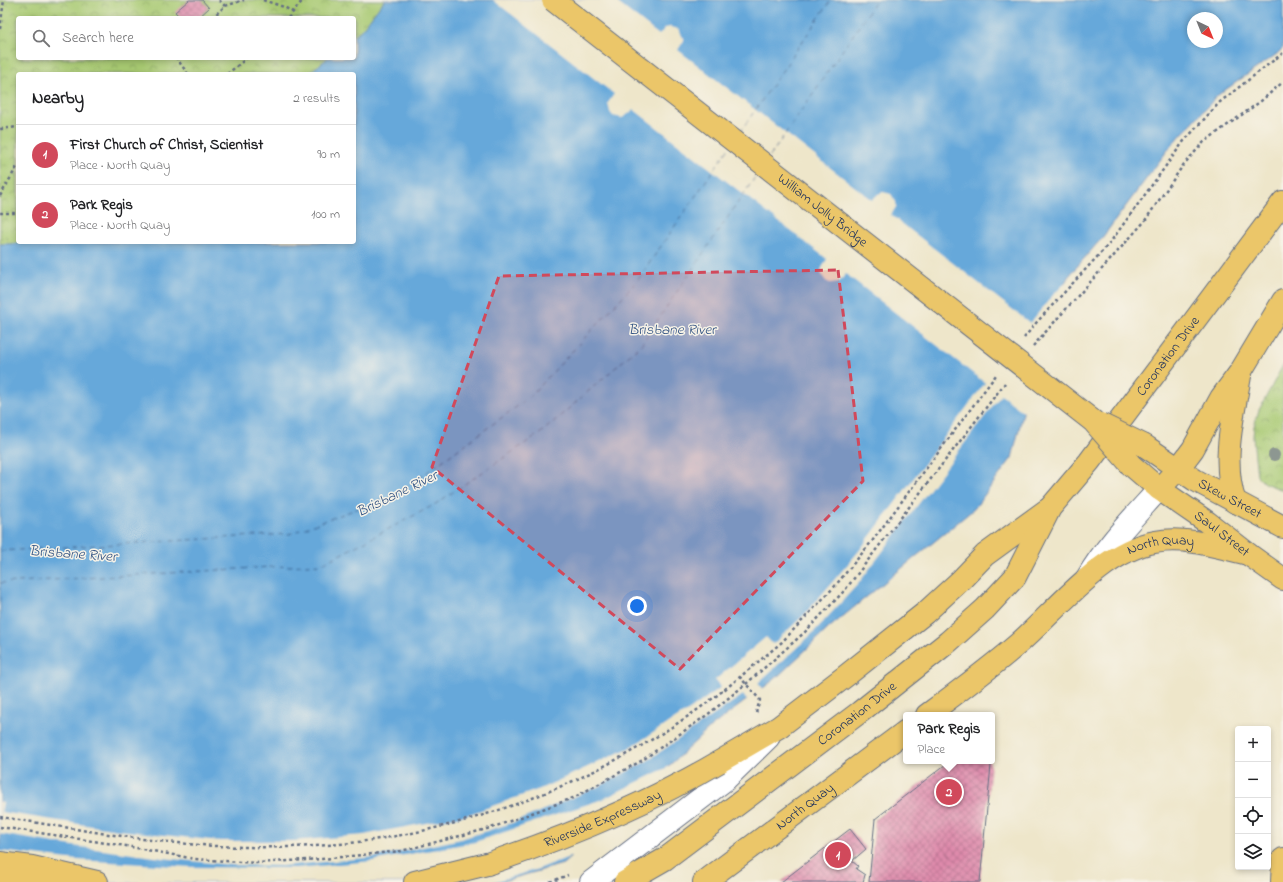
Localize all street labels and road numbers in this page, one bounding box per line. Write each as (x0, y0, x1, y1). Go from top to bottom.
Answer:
street label: William Jolly Bridge (773, 168, 873, 253)
street label: Coronation Drive (1131, 311, 1205, 401)
street label: Skew Street (1194, 473, 1266, 524)
street label: Saul Street (1190, 505, 1254, 562)
street label: North Quay (1124, 530, 1196, 561)
street label: Coronation Drive (813, 676, 902, 751)
street label: North Quay (771, 778, 839, 835)
street label: Riverside Expressway (541, 784, 665, 853)

